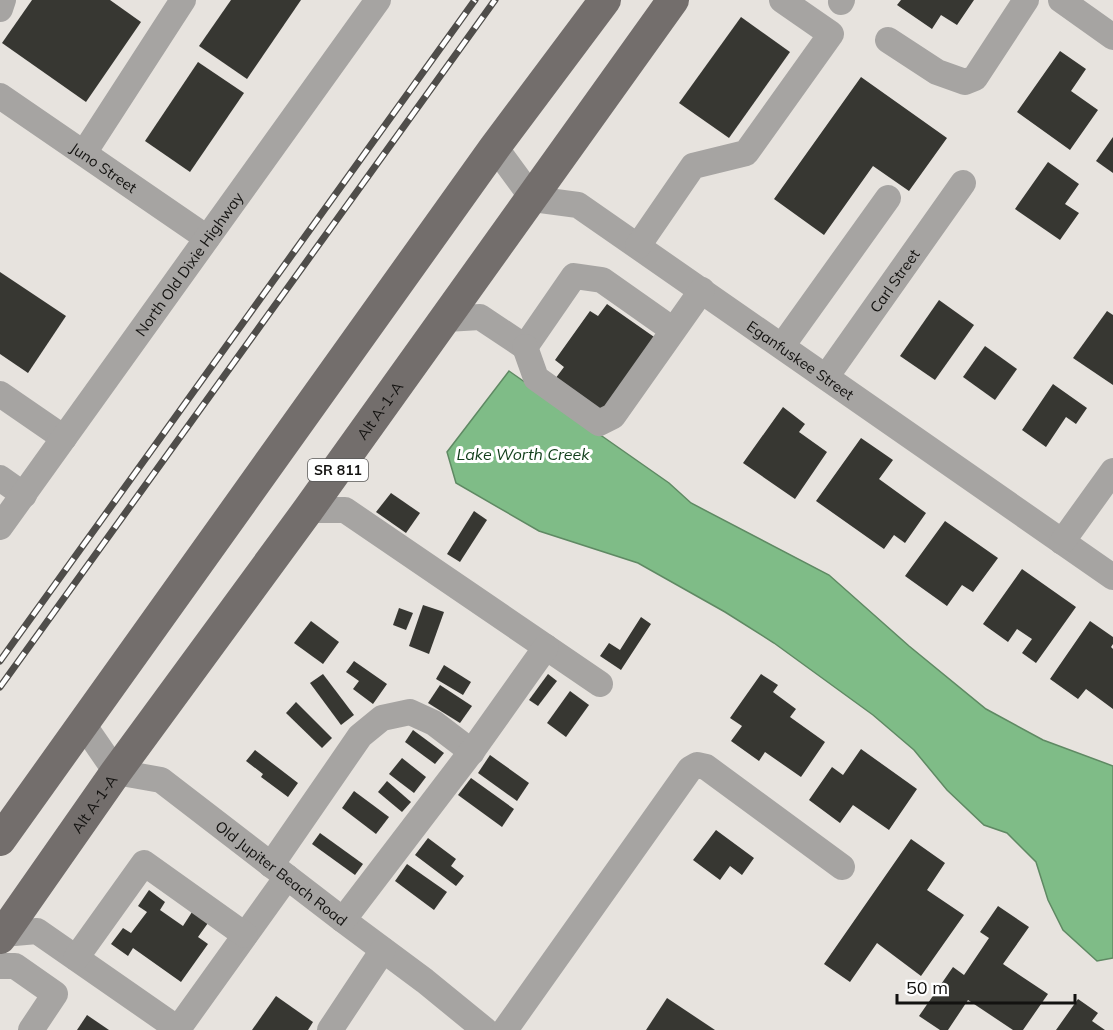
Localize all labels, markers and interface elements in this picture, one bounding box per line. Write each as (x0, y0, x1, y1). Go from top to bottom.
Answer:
street label: Juno Street (67, 138, 141, 197)
street label: North Old Dixie Highway (131, 188, 247, 339)
street label: Carl Street (865, 245, 923, 316)
street label: Eganfuskee Street (743, 316, 858, 404)
street label: Alt A-1-A (352, 377, 407, 443)
water label: Lake Worth Creek (457, 444, 590, 464)
road number: SR 811 (308, 459, 368, 481)
street label: Alt A-1-A (67, 771, 121, 837)
street label: Old Jupiter Beach Road (212, 816, 351, 929)
scale bar (897, 967, 1076, 1005)
text: 50 m (906, 976, 948, 999)

